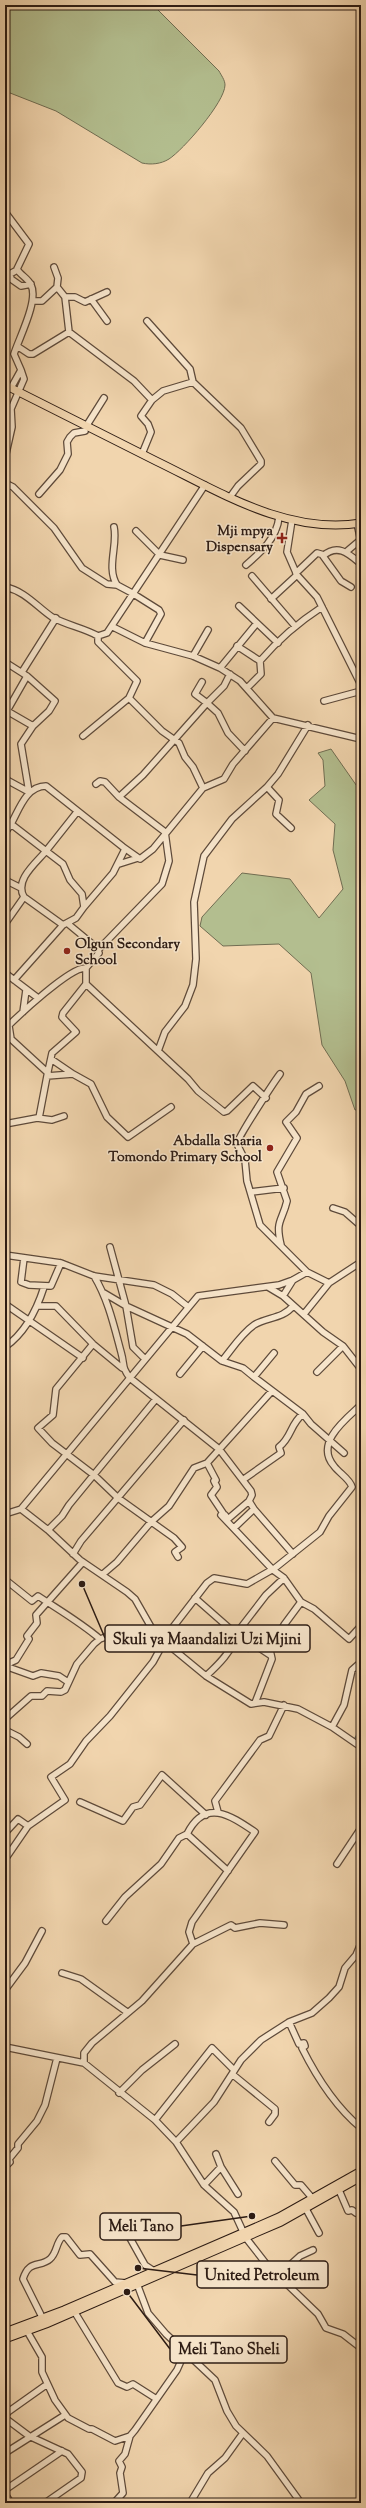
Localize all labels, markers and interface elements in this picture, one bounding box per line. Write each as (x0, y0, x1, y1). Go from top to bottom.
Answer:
place label: Mji mpya Dispensary (206, 522, 274, 558)
marker: Mji mpya Dispensary (276, 532, 288, 544)
place label: Olgun Secondary School (75, 935, 180, 971)
marker: Olgun Secondary School (62, 946, 72, 956)
place label: Abdalla Sharia Tomondo Primary School (108, 1132, 263, 1168)
marker: Abdalla Sharia Tomondo Primary School (265, 1143, 275, 1153)
callout: Skuli ya Maandalizi Uzi Mjini (105, 1625, 310, 1652)
text: Skuli ya Maandalizi Uzi Mjini (113, 1630, 302, 1651)
callout: Meli Tano (100, 2213, 181, 2240)
text: Meli Tano (108, 2217, 174, 2238)
callout: United Petroleum (197, 2261, 328, 2288)
text: United Petroleum (205, 2266, 320, 2287)
callout: Meli Tano Sheli (170, 2336, 287, 2363)
text: Meli Tano Sheli (178, 2340, 280, 2361)

